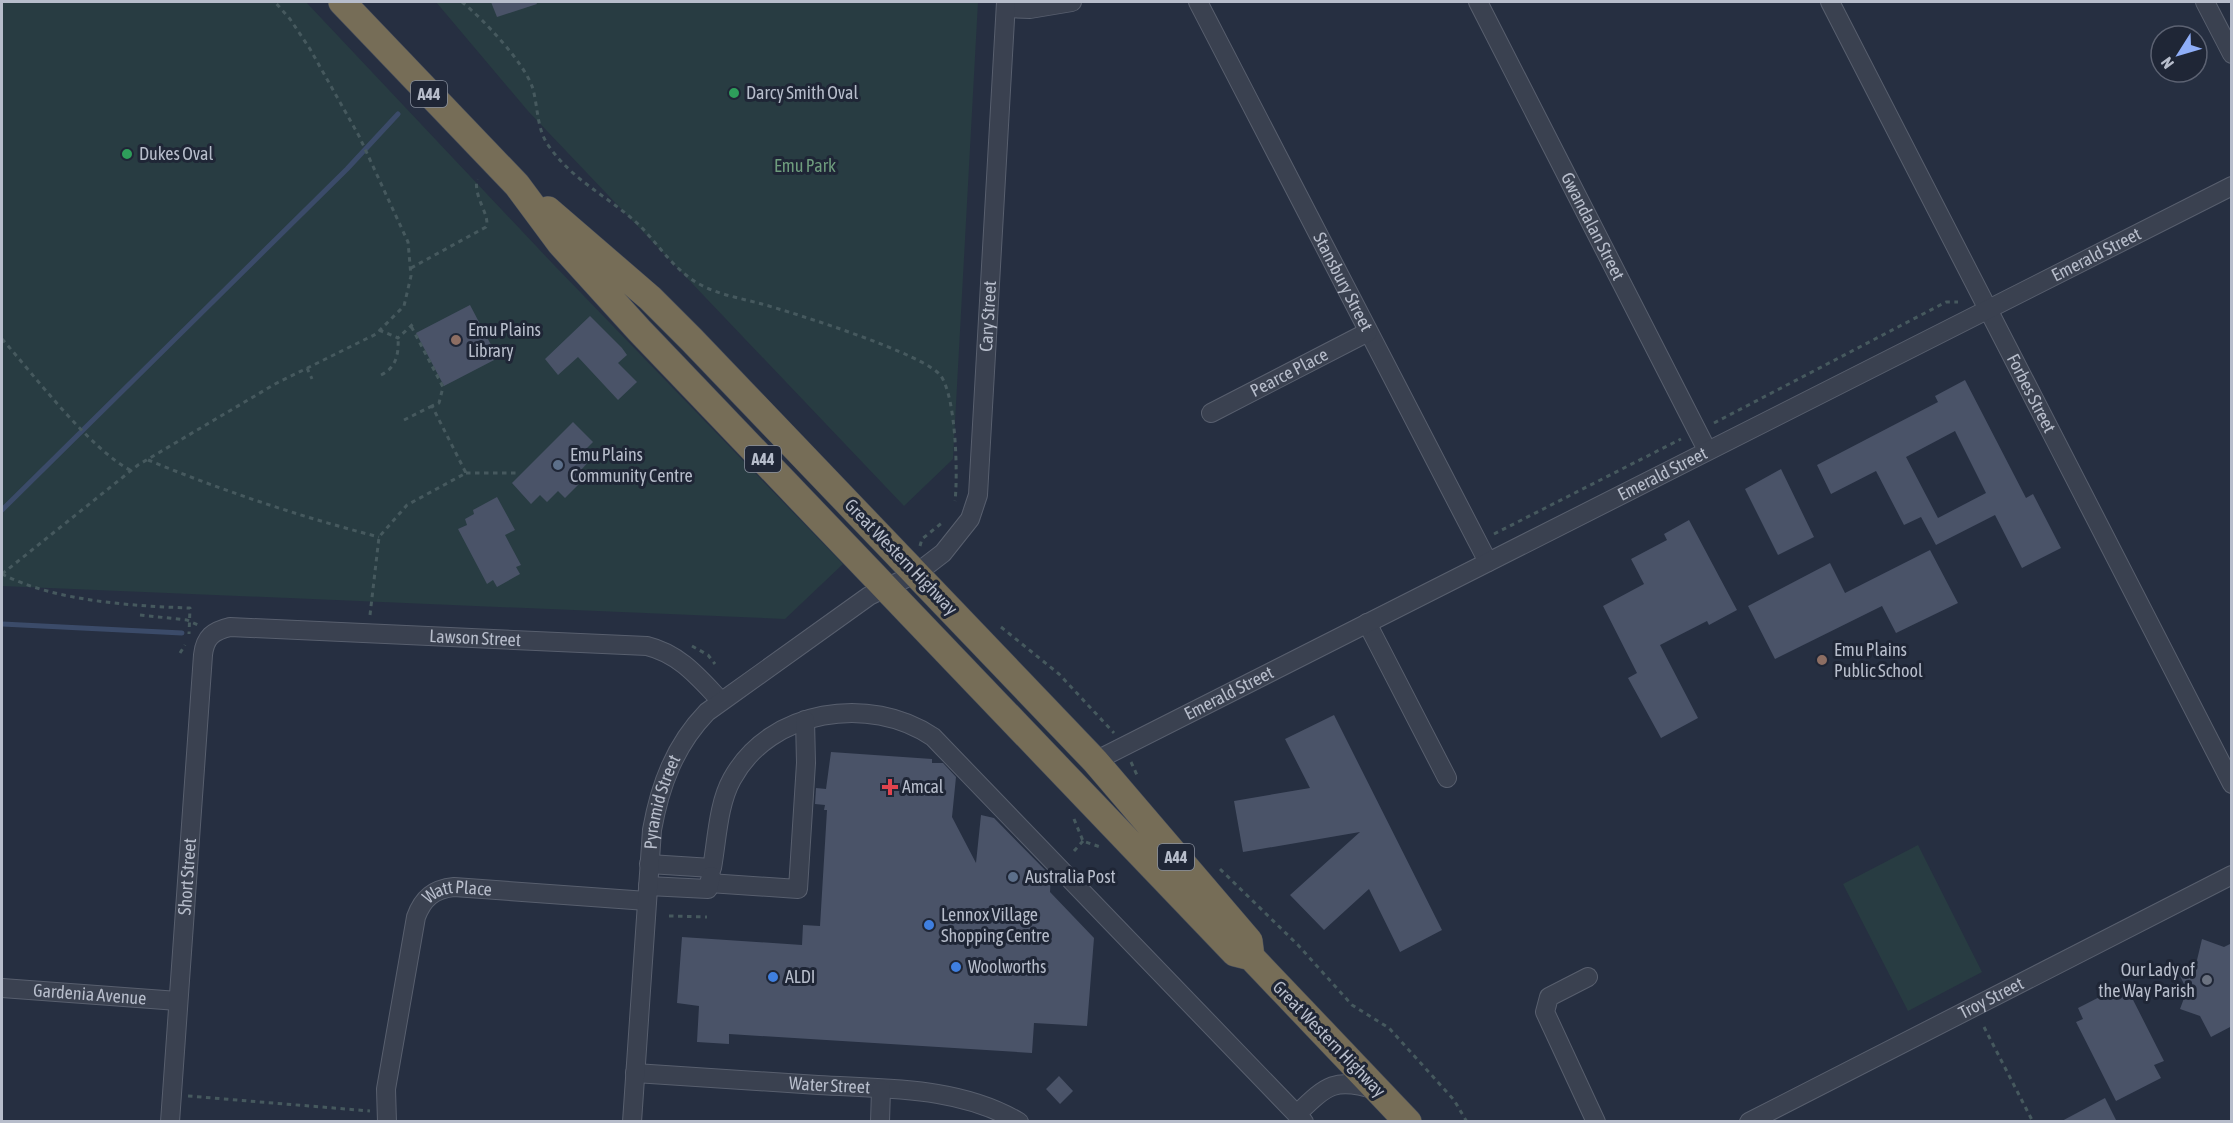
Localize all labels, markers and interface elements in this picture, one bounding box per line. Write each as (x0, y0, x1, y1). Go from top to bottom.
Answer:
north arrow (2149, 24, 2209, 84)
text: N (2157, 54, 2177, 72)
road number: A44 (411, 81, 447, 107)
place label: Darcy Smith Oval (746, 82, 858, 103)
marker: Darcy Smith Oval (727, 86, 741, 100)
place label: Dukes Oval (139, 143, 213, 164)
marker: Dukes Oval (120, 147, 134, 161)
park label: Emu Park (774, 155, 836, 176)
street label: Gwandalan Street (1557, 169, 1629, 283)
street label: Emerald Street (2048, 223, 2144, 286)
street label: Stansbury Street (1309, 229, 1378, 334)
street label: Cary Street (975, 280, 1000, 352)
place label: Emu Plains Library (468, 319, 541, 361)
marker: Emu Plains Library (449, 333, 463, 347)
street label: Pearce Place (1247, 343, 1331, 401)
street label: Forbes Street (2003, 350, 2061, 436)
street label: Emerald Street (1614, 442, 1710, 505)
place label: Emu Plains Community Centre (570, 444, 693, 486)
road number: A44 (745, 446, 781, 472)
marker: Emu Plains Community Centre (551, 458, 565, 472)
street label: Great Western Highway (841, 494, 962, 619)
street label: Lawson Street (429, 625, 521, 650)
place label: Emu Plains Public School (1834, 639, 1923, 681)
marker: Emu Plains Public School (1815, 653, 1829, 667)
street label: Emerald Street (1180, 662, 1277, 724)
street label: Pyramid Street (640, 751, 684, 850)
place label: Amcal (902, 776, 944, 797)
marker: Amcal (883, 780, 897, 794)
street label: Short Street (174, 837, 200, 916)
road number: A44 (1158, 844, 1194, 870)
place label: Australia Post (1025, 866, 1116, 887)
marker: Australia Post (1006, 870, 1020, 884)
street label: Watt Place (418, 876, 493, 908)
place label: Lennox Village Shopping Centre (941, 904, 1050, 946)
marker: Lennox Village Shopping Centre (922, 918, 936, 932)
place label: Woolworths (968, 956, 1046, 977)
place label: Our Lady of the Way Parish (2098, 959, 2195, 1001)
marker: Woolworths (949, 960, 963, 974)
place label: ALDI (785, 966, 815, 987)
marker: ALDI (766, 970, 780, 984)
street label: Troy Street (1955, 972, 2027, 1023)
marker: Our Lady of the Way Parish (2200, 973, 2214, 987)
street label: Great Western Highway (1269, 976, 1390, 1101)
street label: Gardenia Avenue (32, 979, 147, 1009)
street label: Water Street (788, 1072, 871, 1097)

